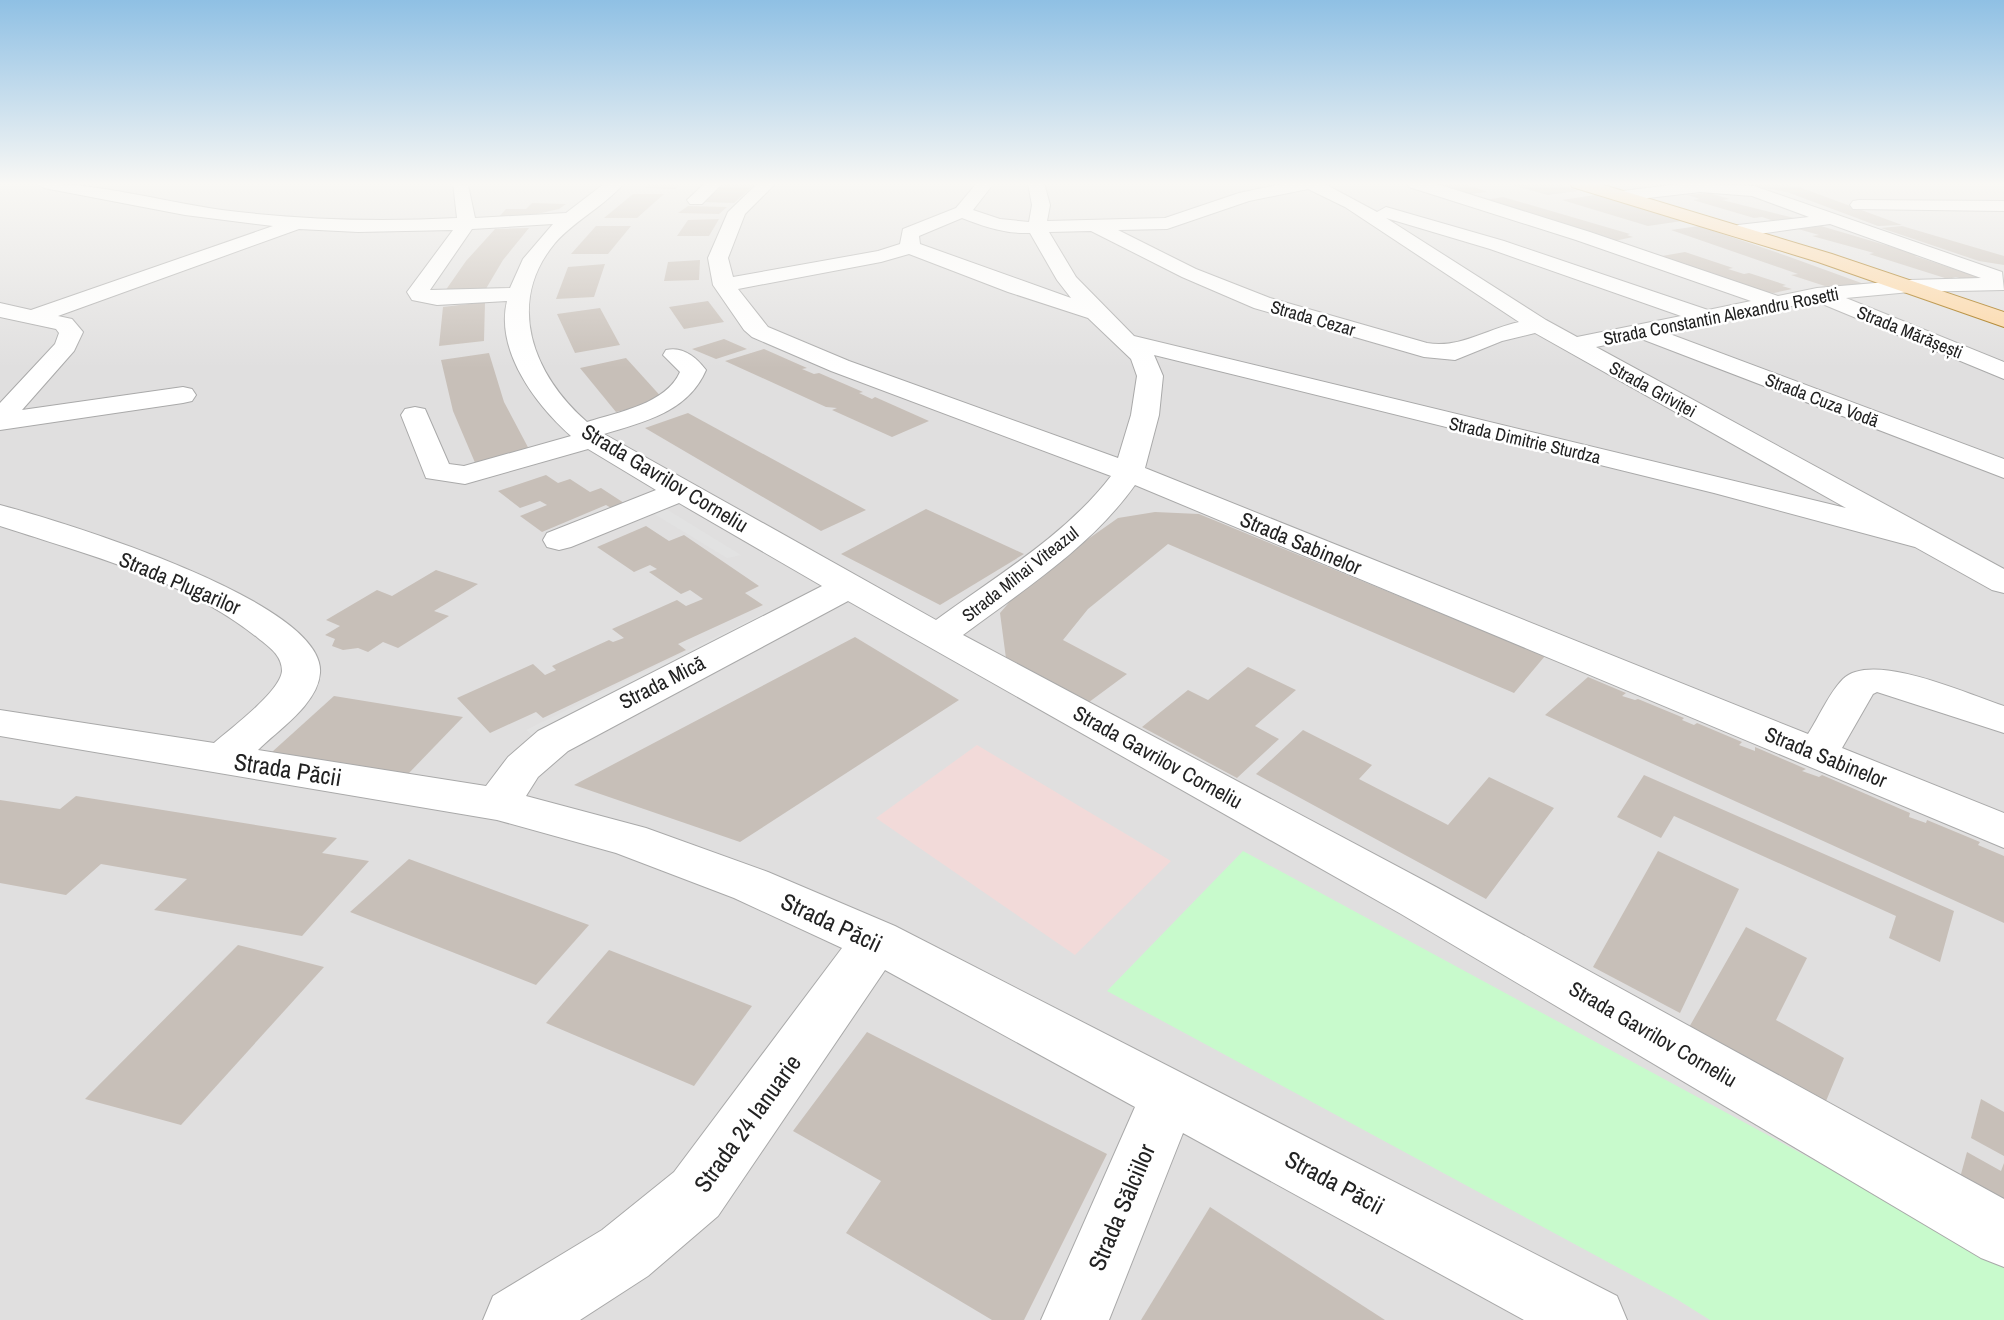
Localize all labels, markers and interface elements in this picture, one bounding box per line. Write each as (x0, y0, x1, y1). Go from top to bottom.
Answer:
street label: Strada Constantin Alexandru Rosetti (1601, 281, 1841, 351)
street label: Strada Cezar (1268, 294, 1358, 342)
street label: Strada Mărășești (1853, 299, 1967, 365)
street label: Strada Griviței (1605, 355, 1701, 423)
street label: Strada Cuza Vodă (1762, 367, 1882, 433)
street label: Strada Dimitrie Sturdza (1447, 410, 1603, 470)
street label: Strada Gavrilov Corneliu (576, 417, 754, 539)
street label: Strada Sabinelor (1236, 504, 1366, 582)
street label: Strada Mihai Viteazul (956, 521, 1084, 627)
street label: Strada Plugarilor (115, 544, 245, 622)
street label: Strada Mică (614, 648, 710, 716)
street label: Strada Gavrilov Corneliu (1068, 698, 1248, 816)
street label: Strada Sabinelor (1761, 719, 1892, 795)
street label: Strada Păcii (232, 745, 344, 793)
street label: Strada Păcii (776, 885, 888, 959)
street label: Strada Gavrilov Corneliu (1564, 974, 1742, 1094)
street label: Strada 24 Ianuarie (686, 1048, 808, 1198)
street label: Strada Sălciilor (1080, 1138, 1162, 1275)
street label: Strada Păcii (1280, 1142, 1390, 1222)

